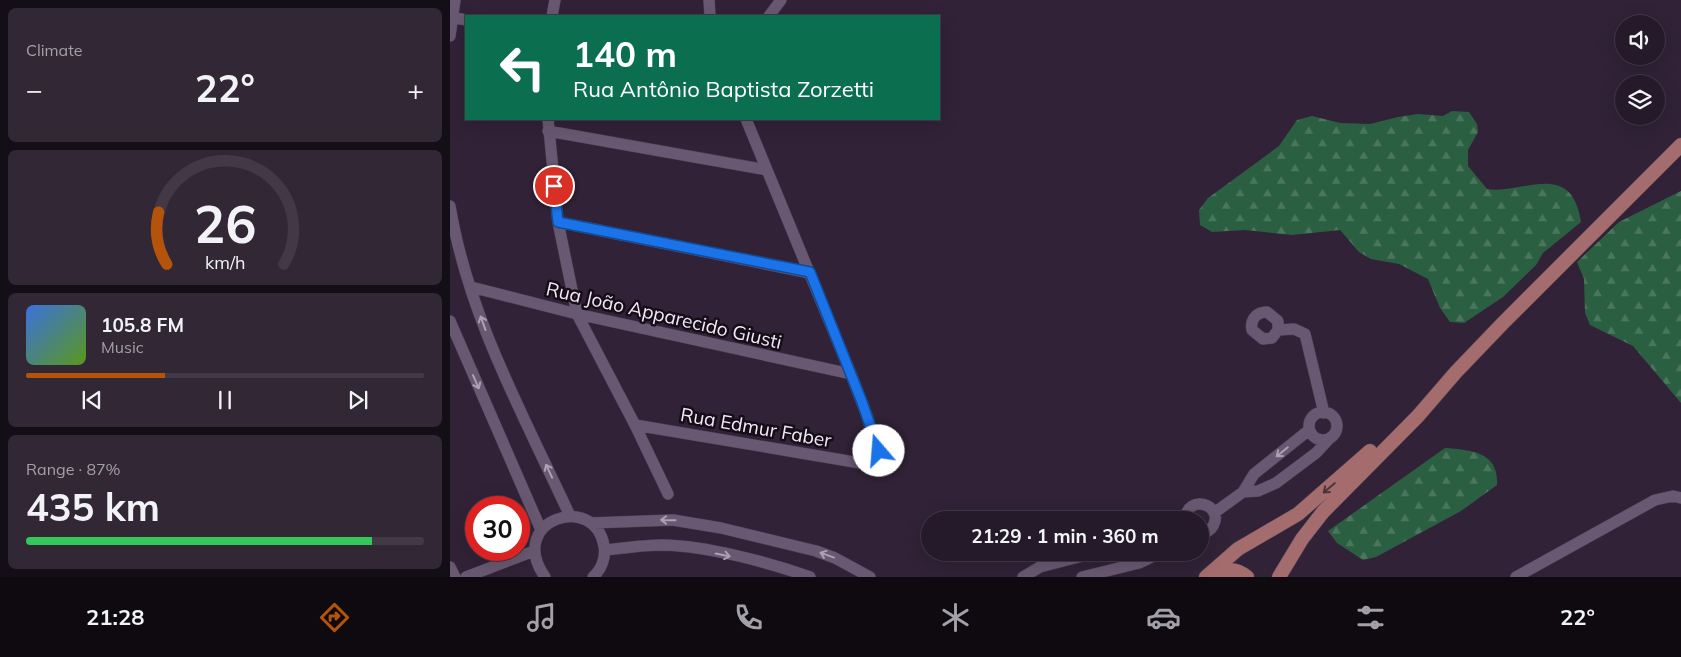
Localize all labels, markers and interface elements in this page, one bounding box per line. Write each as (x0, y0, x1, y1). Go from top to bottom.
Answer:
map controls (1615, 15, 1665, 125)
button: sound (1615, 15, 1665, 65)
text: 140 m (573, 32, 677, 76)
icon: left (490, 35, 555, 100)
text: Climate (26, 40, 82, 60)
text: 22° (195, 64, 255, 112)
text: − (26, 72, 43, 107)
text: + (407, 72, 424, 107)
text: Rua Antônio Baptista Zorzetti (573, 75, 874, 103)
button: layers (1615, 75, 1665, 125)
pin (533, 165, 575, 207)
icon: arrive (540, 172, 568, 200)
text: 26 (194, 191, 256, 256)
text: km/h (205, 251, 245, 273)
street label: Rua João Apparecido Giusti (544, 276, 784, 354)
text: 105.8 FM (101, 313, 184, 337)
one-way arrow (478, 316, 487, 331)
text: Music (101, 337, 144, 357)
one-way arrow (472, 374, 482, 389)
icon: previous (78, 386, 106, 414)
icon: pause (211, 386, 239, 414)
icon: next (344, 386, 372, 414)
street label: Rua Edmur Faber (679, 402, 833, 452)
position arrow (852, 424, 904, 476)
one-way arrow (1276, 446, 1289, 457)
text: Range · 87% (26, 459, 121, 479)
one-way arrow (544, 464, 554, 479)
one-way arrow (1323, 482, 1336, 493)
text: 435 km (26, 483, 160, 531)
speed limit sign: 30 (465, 496, 530, 561)
one-way arrow (661, 516, 677, 525)
text: 21:29 · 1 min · 360 m (971, 524, 1159, 548)
one-way arrow (714, 550, 730, 560)
one-way arrow (819, 550, 835, 559)
icon: directions (317, 600, 352, 635)
icon: music (524, 600, 559, 635)
icon: phone (731, 600, 766, 635)
icon: climate (938, 600, 973, 635)
icon: car (1146, 600, 1181, 635)
icon: filters (1353, 600, 1388, 635)
text: 21:28 (86, 603, 144, 631)
text: 22° (1560, 603, 1595, 631)

